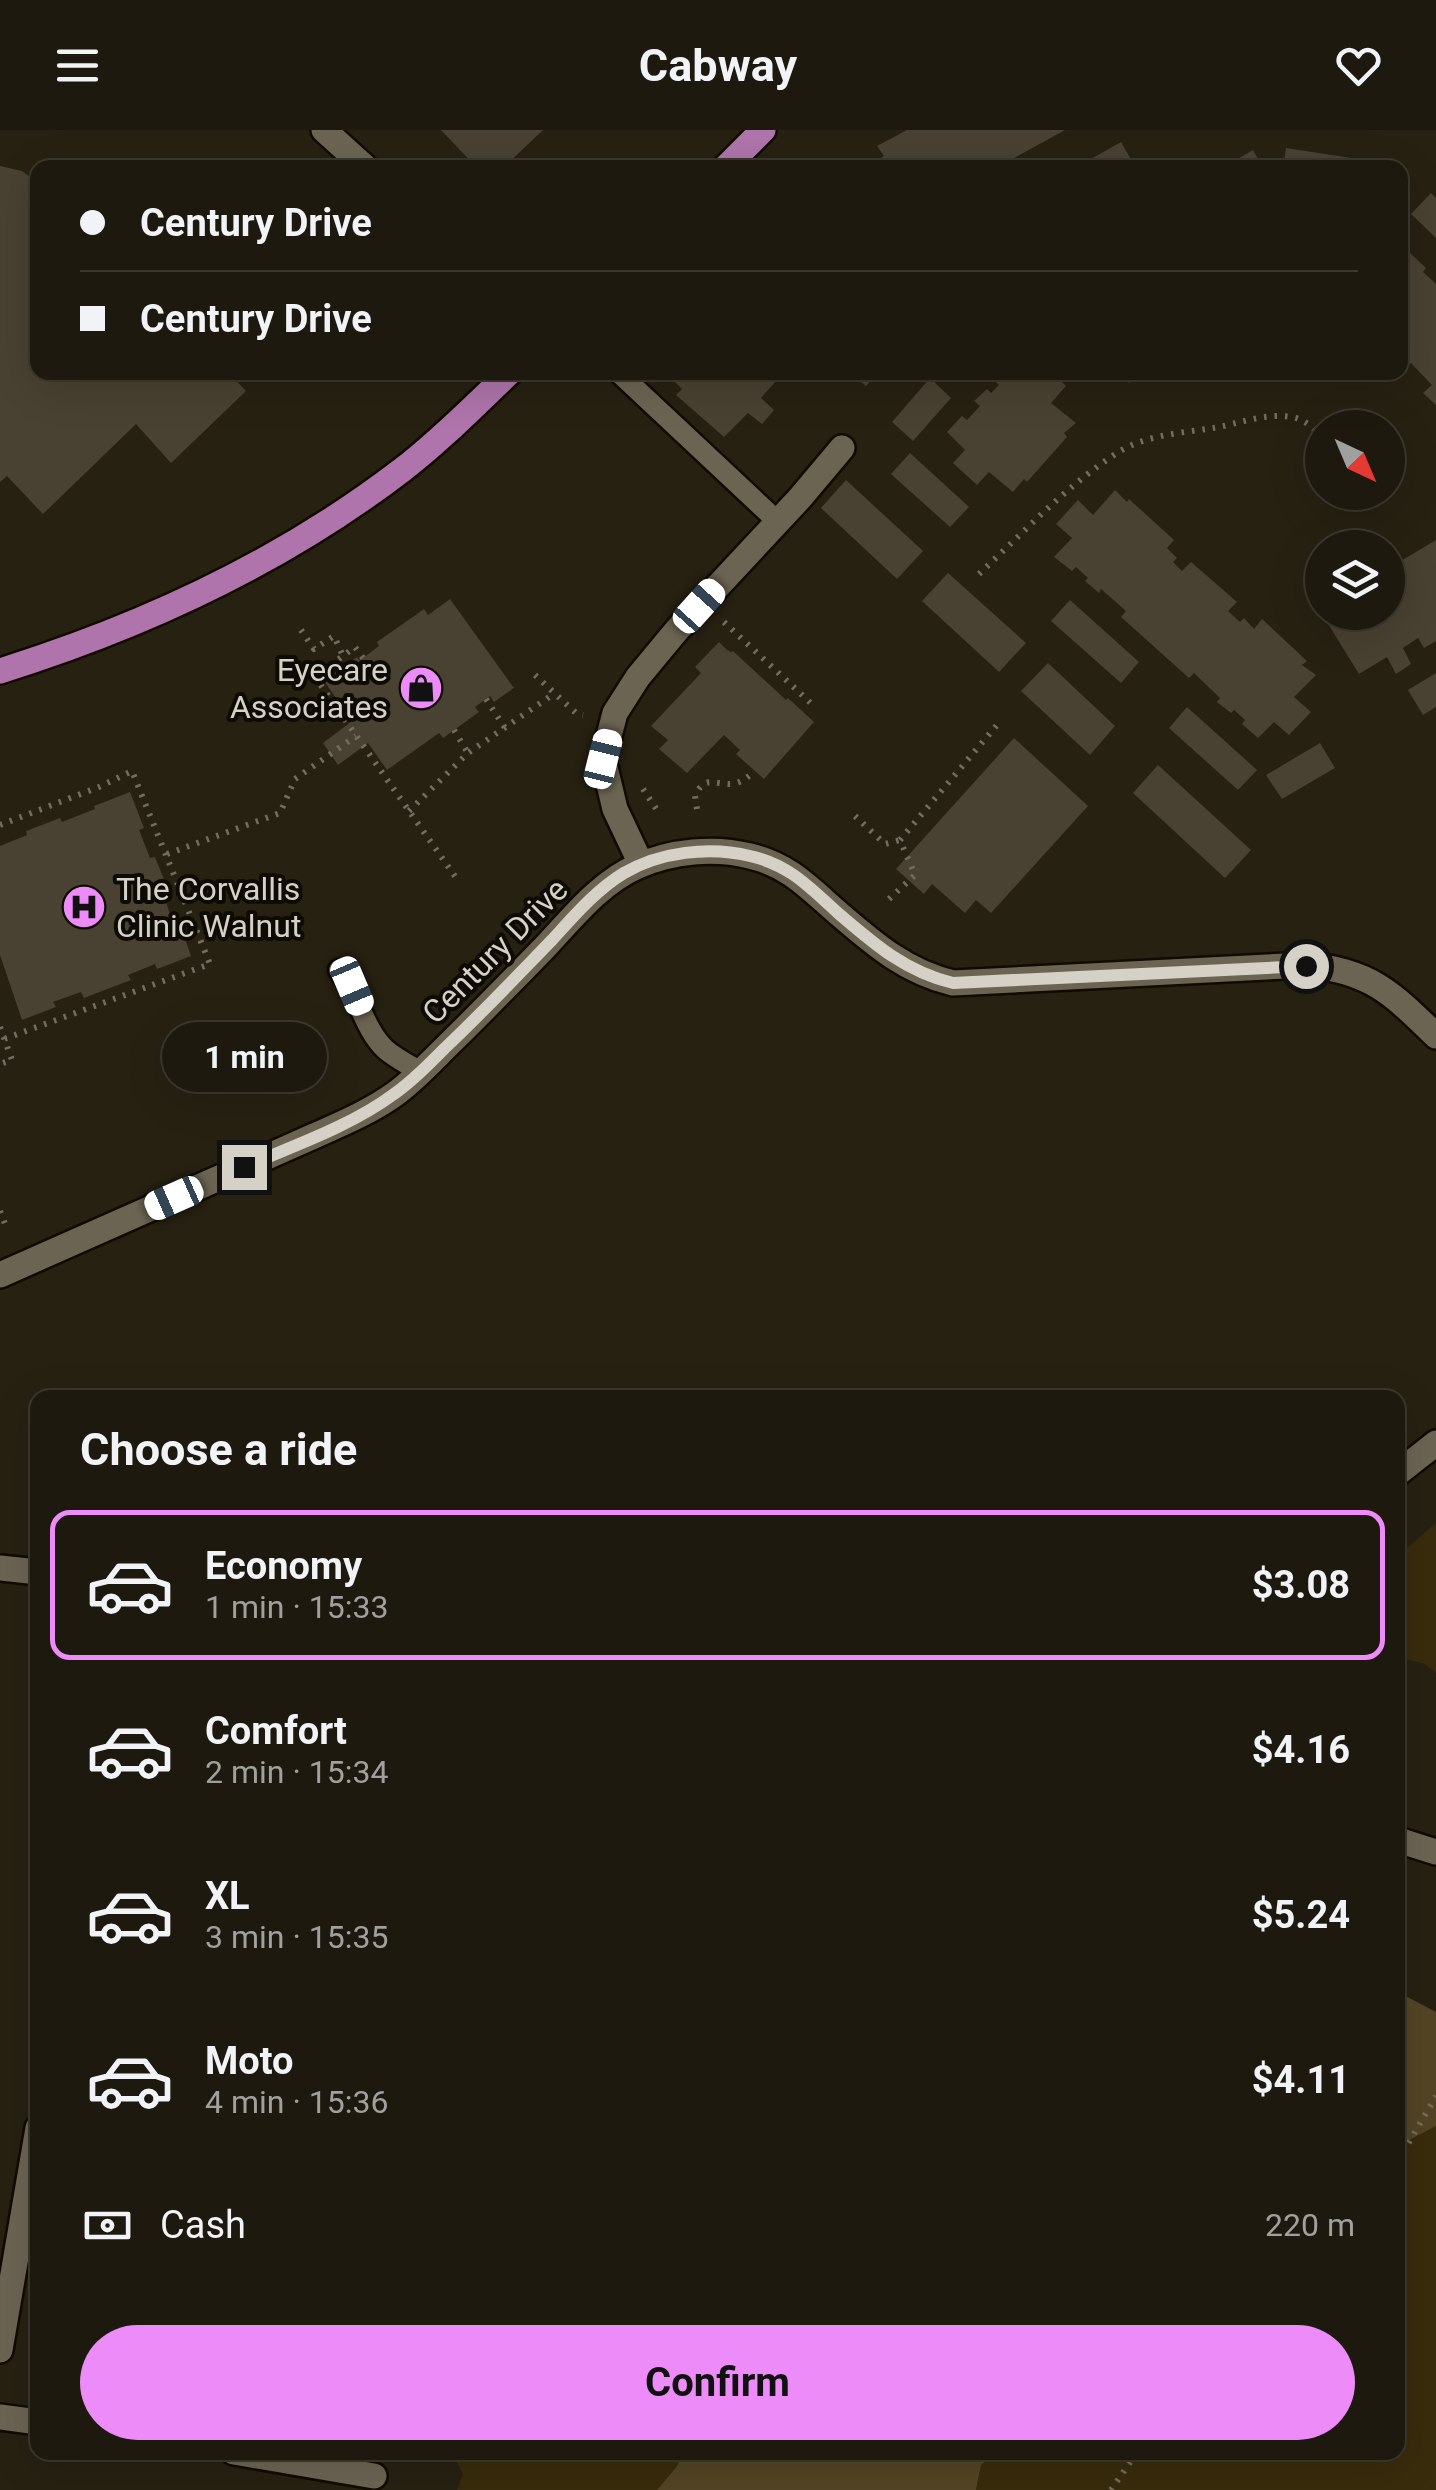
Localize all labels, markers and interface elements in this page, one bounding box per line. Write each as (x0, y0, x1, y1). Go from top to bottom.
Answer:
icon: menu (50, 38, 105, 93)
icon: heart (1331, 38, 1386, 93)
text: Cabway (639, 39, 797, 92)
text: Century Drive (140, 201, 372, 245)
text: Century Drive (140, 297, 372, 341)
north arrow (1305, 410, 1405, 510)
map controls (1305, 410, 1405, 630)
button: layers (1305, 530, 1405, 630)
car (668, 574, 730, 638)
place label: Eyecare Associates (230, 651, 388, 726)
shop icon: Eyecare Associates (398, 665, 444, 711)
car (581, 726, 625, 792)
place label: The Corvallis Clinic Walnut (116, 870, 301, 945)
street label: Century Drive (415, 871, 575, 1031)
hospital icon: The Corvallis Clinic Walnut (61, 884, 107, 930)
route start (1284, 944, 1329, 989)
car (326, 953, 378, 1019)
callout: 1 min (162, 1022, 326, 1092)
text: 1 min (204, 1038, 285, 1076)
route end (222, 1145, 267, 1190)
car (140, 1172, 208, 1224)
text: Choose a ride (80, 1423, 357, 1476)
icon: car (85, 1540, 175, 1630)
text: Economy (205, 1544, 362, 1588)
text: $3.08 (1252, 1563, 1350, 1607)
text: 1 min · 15:33 (205, 1588, 388, 1626)
icon: car (85, 1705, 175, 1795)
text: Comfort (205, 1709, 347, 1753)
text: $4.16 (1252, 1728, 1350, 1772)
text: 2 min · 15:34 (205, 1753, 388, 1791)
icon: car (85, 1870, 175, 1960)
text: XL (205, 1874, 250, 1918)
text: $5.24 (1252, 1893, 1350, 1937)
text: 3 min · 15:35 (205, 1918, 388, 1956)
icon: car (85, 2035, 175, 2125)
text: Moto (205, 2039, 294, 2083)
text: $4.11 (1252, 2058, 1350, 2102)
text: 4 min · 15:36 (205, 2083, 388, 2121)
icon: cash (80, 2198, 135, 2253)
text: Cash (160, 2203, 246, 2247)
text: 220 m (1265, 2206, 1355, 2244)
button: Confirm (80, 2325, 1355, 2440)

